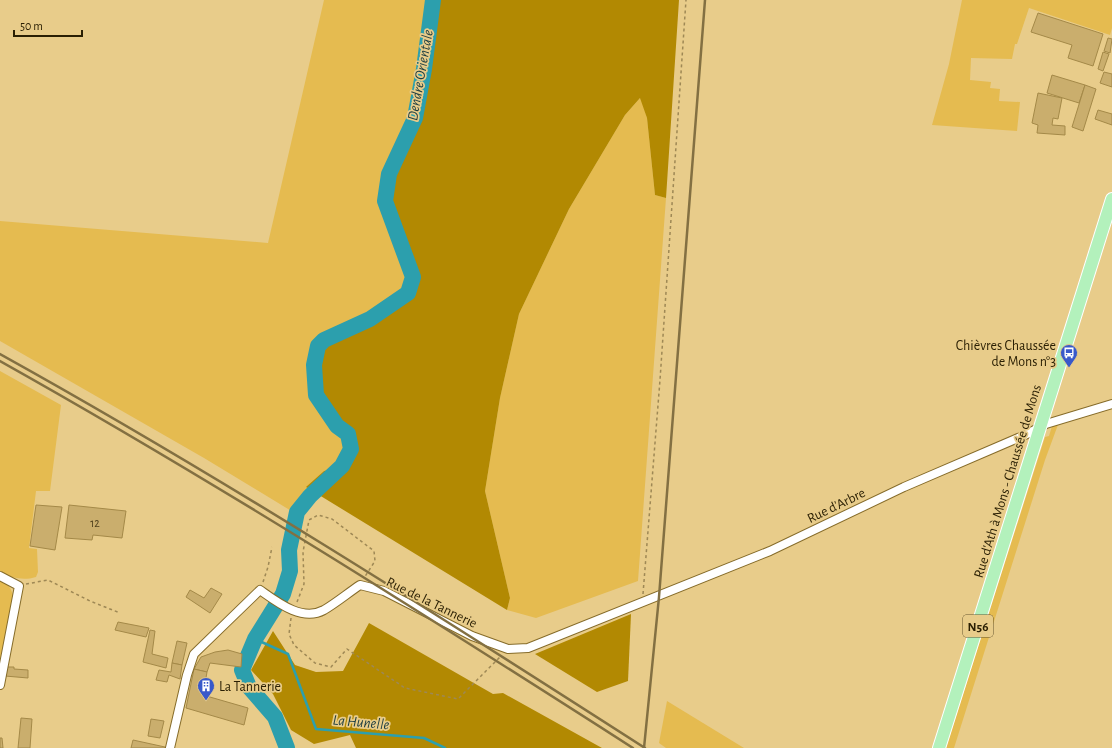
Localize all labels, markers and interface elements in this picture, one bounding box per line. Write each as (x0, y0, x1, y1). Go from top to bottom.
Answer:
scale bar (14, 12, 82, 38)
text: 50 m (20, 20, 43, 32)
water label: Dendre Orientale (405, 28, 436, 122)
place label: Chièvres Chaussée de Mons n°3 (956, 339, 1056, 369)
bus stop icon: Chièvres Chaussée de Mons n°3 (1059, 343, 1079, 368)
street label: Rue d'Ath à Mons - Chaussée de Mons (972, 383, 1044, 580)
street label: Rue d'Arbre (805, 486, 868, 526)
house number: 12 (90, 517, 100, 529)
street label: Rue de la Tannerie (384, 575, 479, 631)
road number: N56 (963, 615, 993, 637)
building icon: La Tannerie (196, 676, 216, 701)
place label: La Tannerie (219, 680, 281, 694)
water label: La Hunelle (332, 713, 390, 732)

